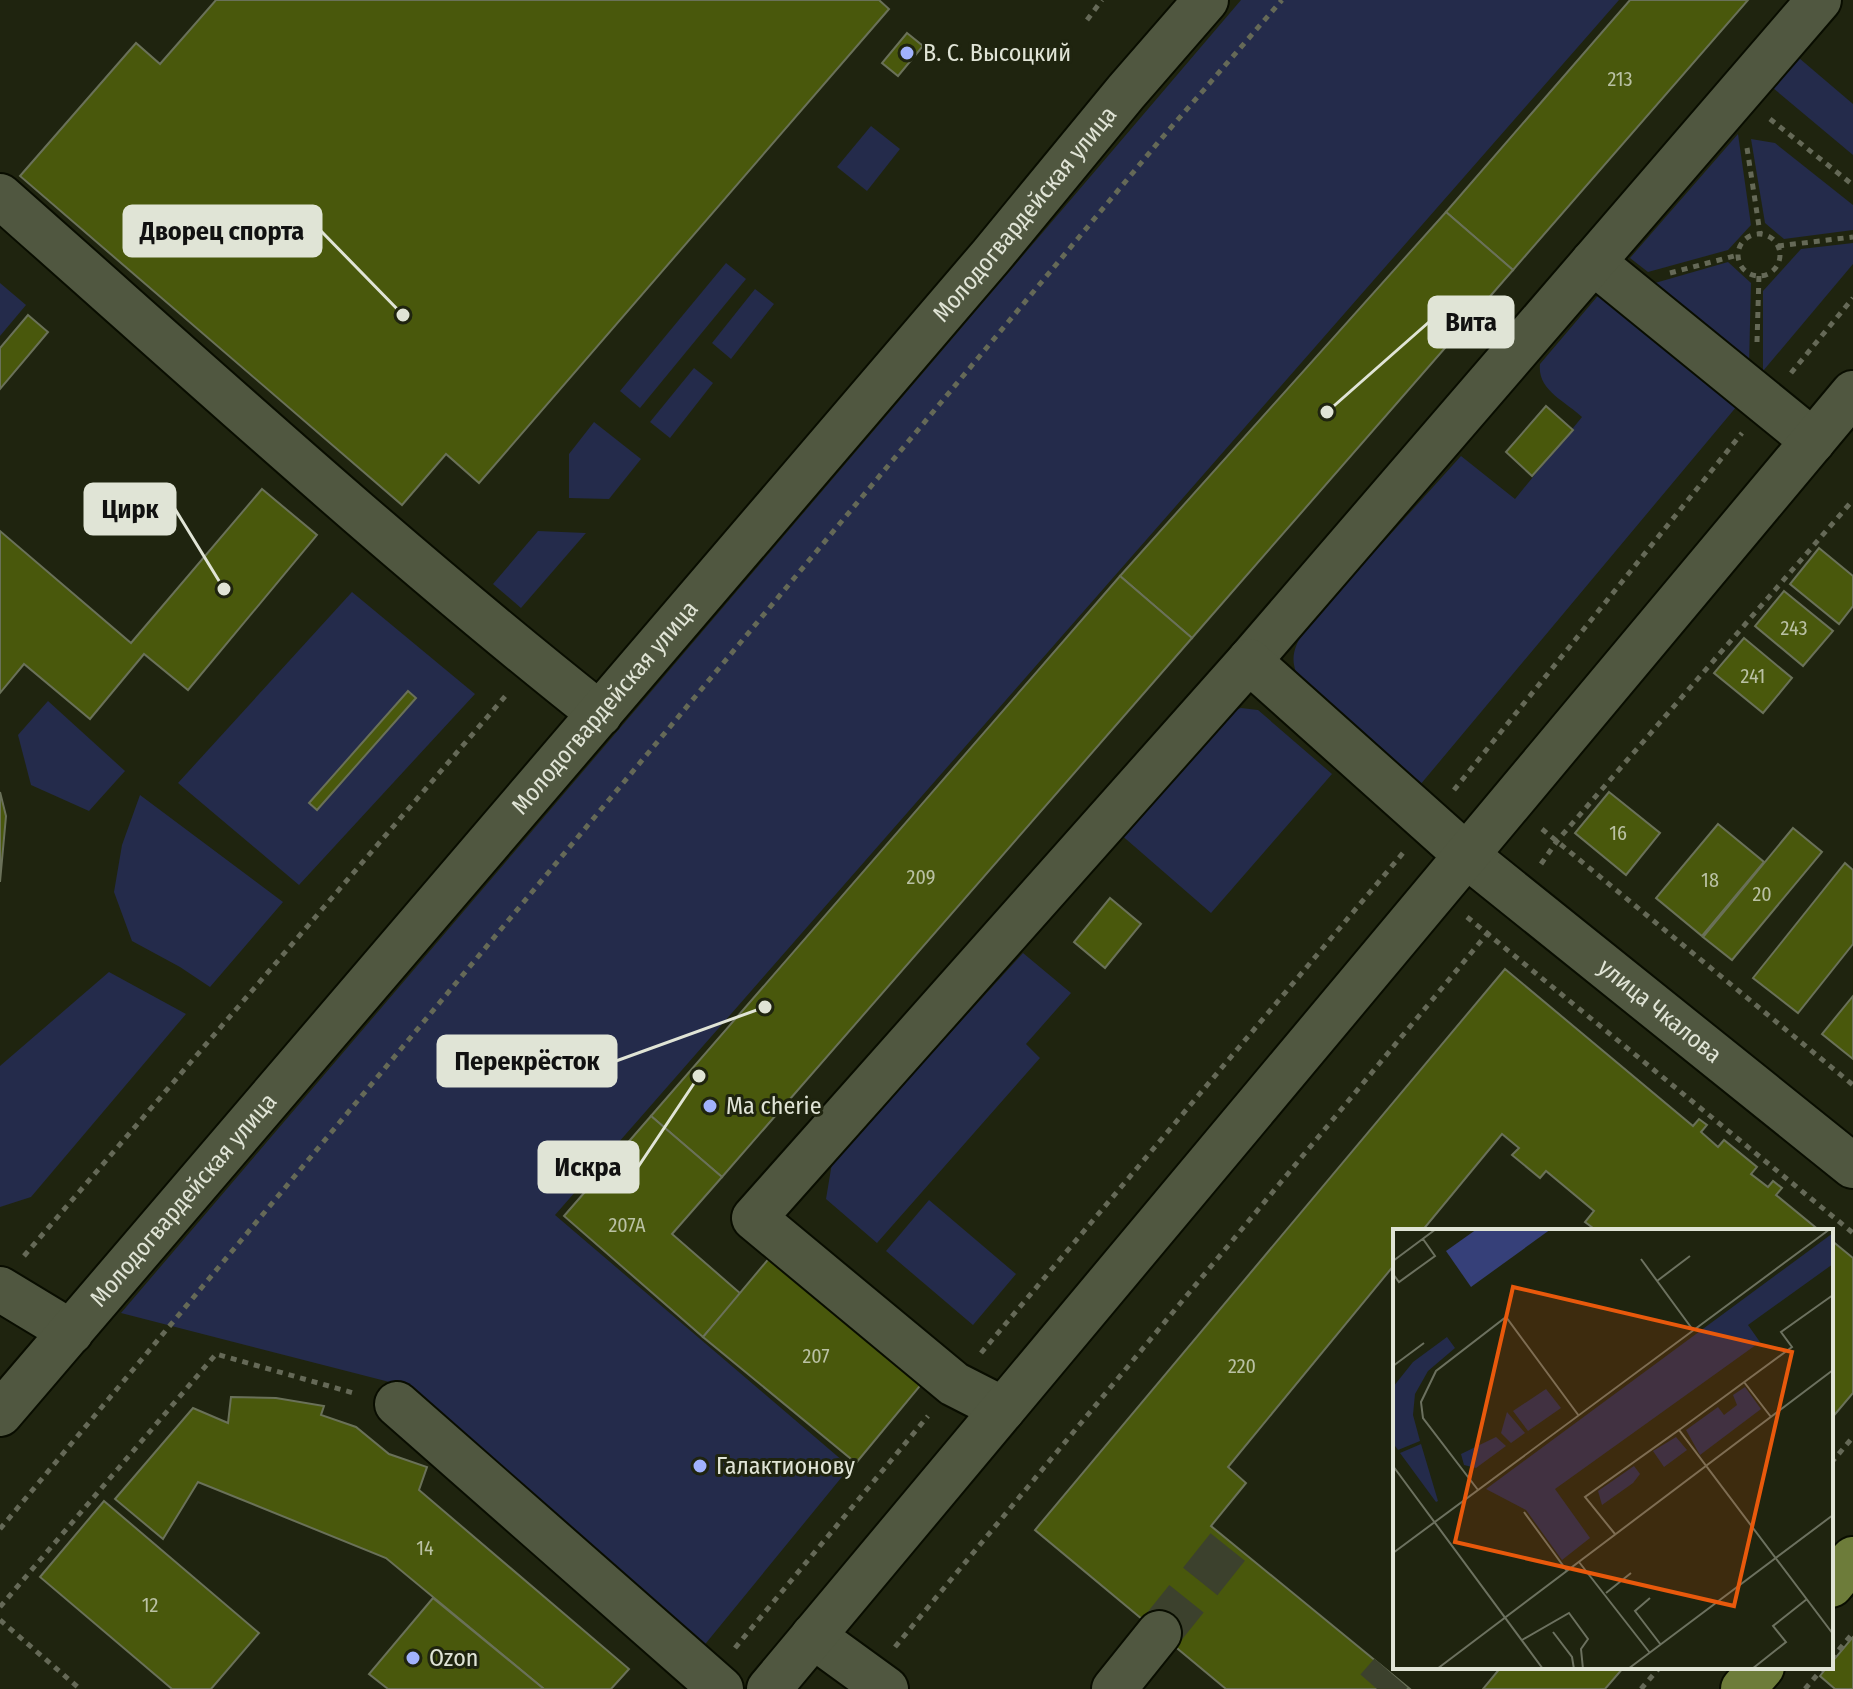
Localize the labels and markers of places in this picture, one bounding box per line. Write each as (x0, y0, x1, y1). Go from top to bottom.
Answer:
place label: В. С. Высоцкий (923, 39, 1071, 67)
marker: В. С. Высоцкий (898, 44, 916, 62)
callout: Дворец спорта (124, 206, 321, 256)
callout: Вита (1429, 297, 1513, 347)
callout: Цирк (85, 484, 175, 534)
callout: Перекрёсток (438, 1036, 616, 1086)
place label: Ma cherie (726, 1092, 822, 1120)
marker: Ma cherie (701, 1097, 719, 1115)
callout: Искра (539, 1142, 638, 1192)
place label: Галактионову (716, 1452, 855, 1480)
marker: Галактионову (691, 1457, 709, 1475)
place label: Ozon (429, 1644, 478, 1672)
marker: Ozon (404, 1649, 422, 1667)

